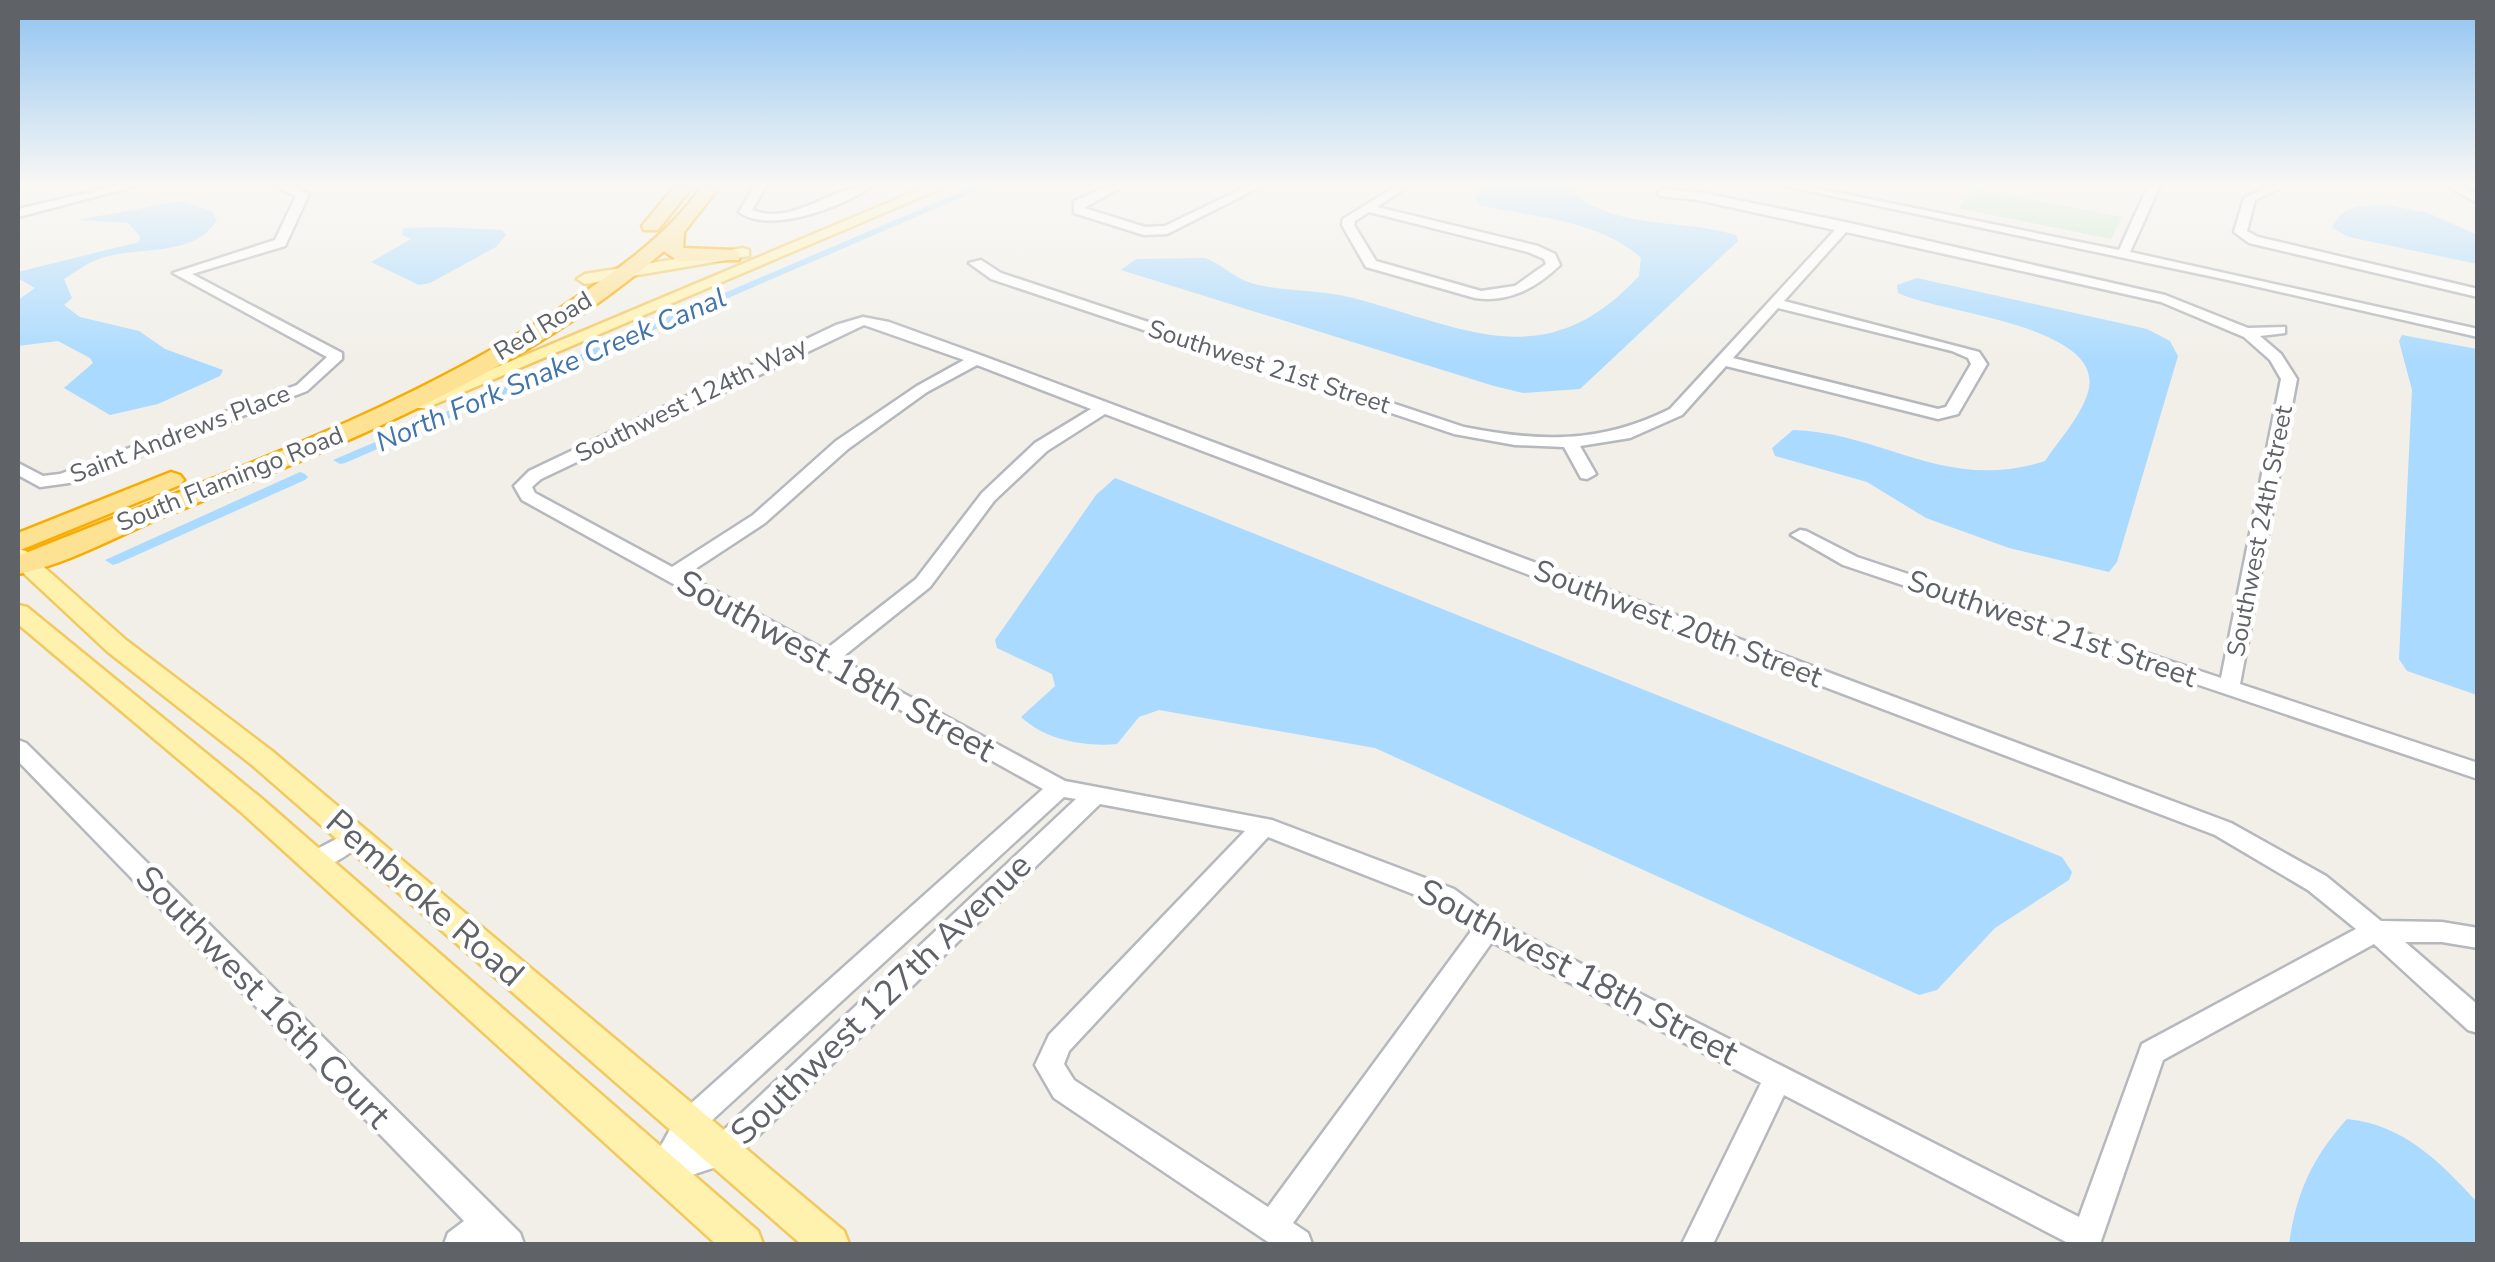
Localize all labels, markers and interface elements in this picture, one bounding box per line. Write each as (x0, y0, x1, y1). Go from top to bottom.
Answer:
water label: North Fork Snake Creek Canal (370, 279, 732, 461)
street label: Red Road (488, 283, 598, 369)
street label: Southwest 21st Street (1144, 312, 1395, 422)
street label: Southwest 124th Way (569, 329, 813, 471)
street label: Saint Andrews Place (65, 376, 295, 492)
street label: Southwest 24th Street (2219, 402, 2301, 659)
street label: South Flamingo Road (112, 418, 348, 540)
street label: Southwest 20th Street (1528, 550, 1829, 698)
street label: Southwest 18th Street (669, 559, 1004, 773)
street label: Southwest 21st Street (1902, 560, 2202, 698)
street label: Pembroke Road (316, 799, 534, 997)
street label: Southwest 127th Avenue (720, 843, 1042, 1155)
street label: Southwest 16th Court (125, 855, 401, 1139)
street label: Southwest 18th Street (1409, 867, 1747, 1077)

